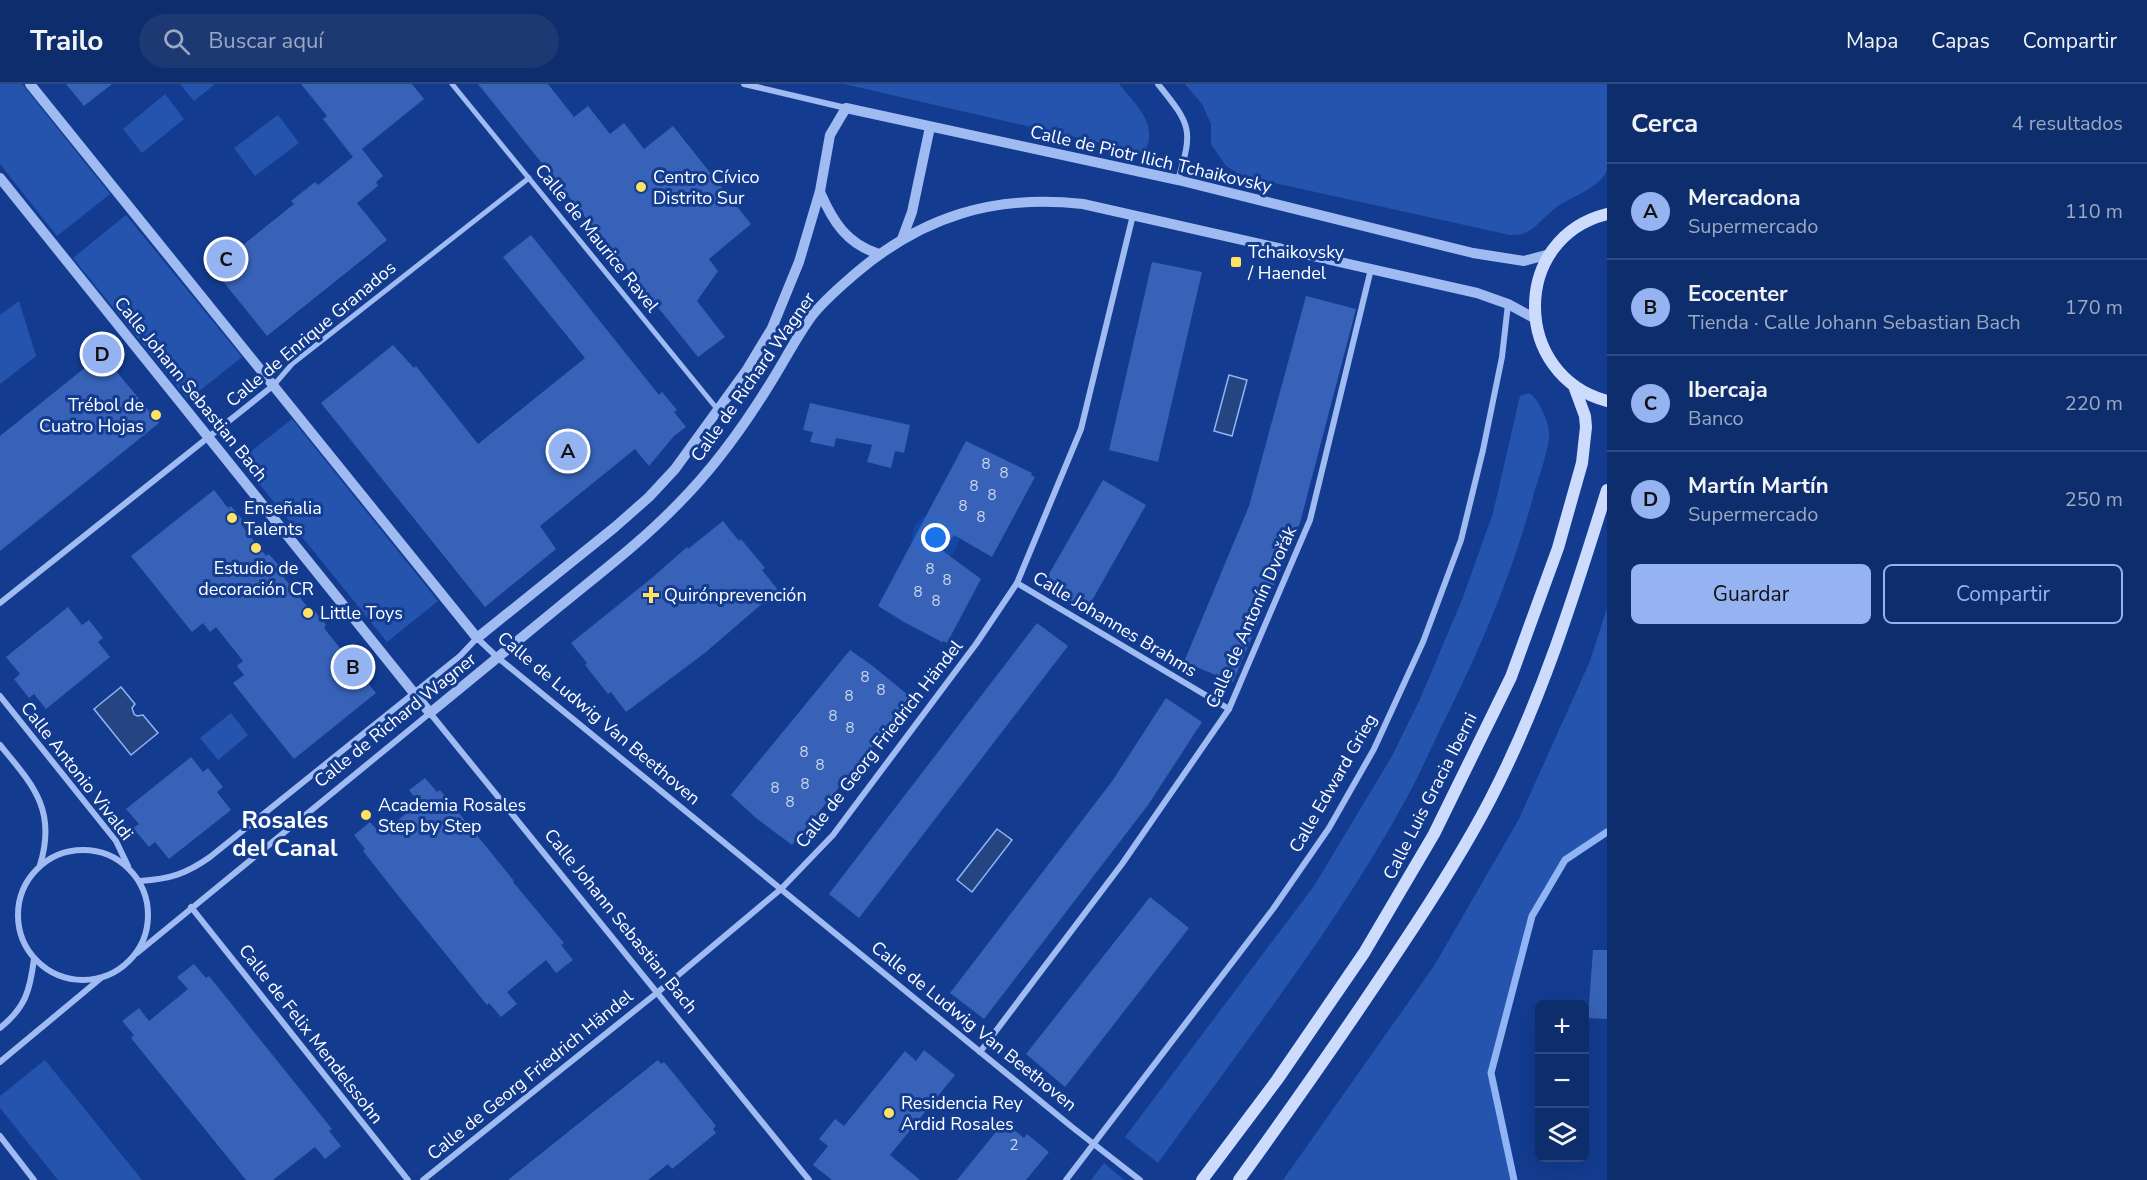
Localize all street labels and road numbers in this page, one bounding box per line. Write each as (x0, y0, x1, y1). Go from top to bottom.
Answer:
street label: Calle de Piotr Ilich Tchaikovsky (1028, 120, 1275, 199)
street label: Calle de Maurice Ravel (530, 159, 665, 318)
street label: Calle de Enrique Granados (222, 257, 400, 411)
street label: Calle de Richard Wagner (685, 287, 821, 467)
street label: Calle Johann Sebastian Bach (109, 292, 273, 486)
street label: Calle de Antonín Dvořák (1200, 521, 1302, 712)
street label: Calle Johannes Brahms (1029, 565, 1201, 683)
street label: Calle de Ludwig Van Beethoven (493, 626, 705, 810)
street label: Calle de Georg Friedrich Händel (790, 634, 968, 853)
street label: Calle de Richard Wagner (309, 647, 481, 793)
street label: Calle Antonio Vivaldi (15, 697, 139, 845)
street label: Calle Luis Gracia Iberni (1377, 708, 1483, 884)
street label: Calle Edward Grieg (1283, 709, 1383, 857)
street label: Calle Johann Sebastian Bach (539, 824, 703, 1018)
street label: Calle de Ludwig Van Beethoven (866, 936, 1082, 1116)
street label: Calle de Felix Mendelssohn (233, 939, 389, 1129)
street label: Calle de Georg Friedrich Händel (422, 984, 638, 1166)

